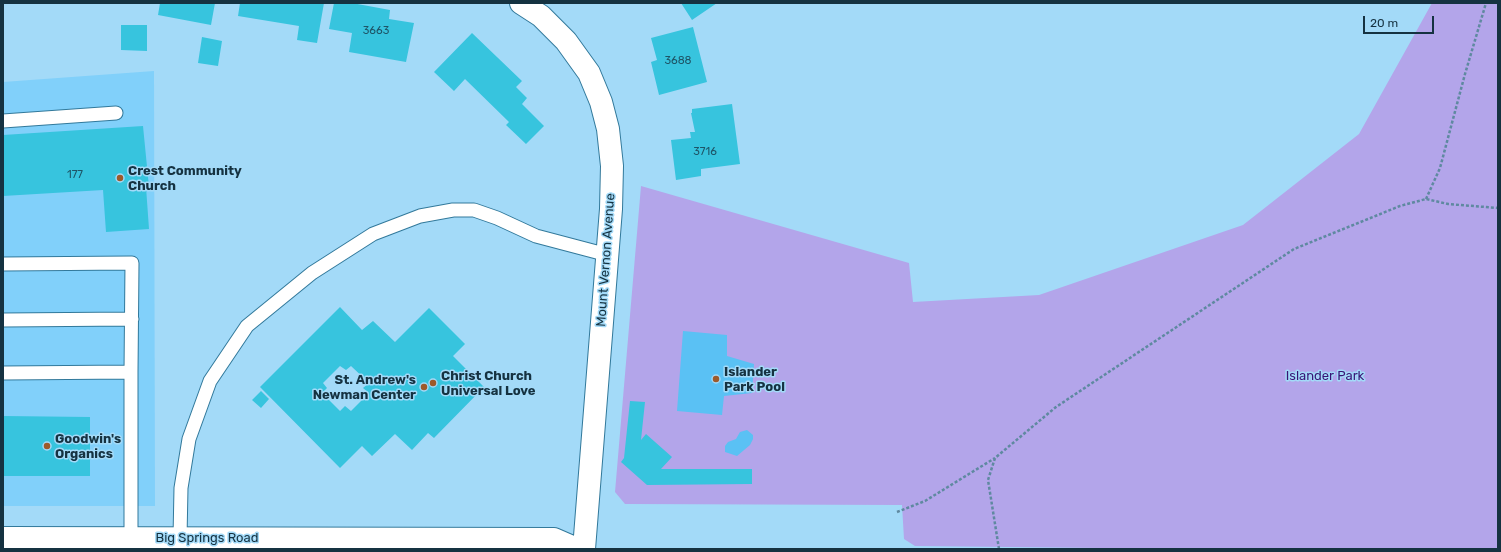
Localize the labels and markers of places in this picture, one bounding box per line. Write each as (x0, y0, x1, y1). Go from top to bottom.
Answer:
place label: Crest Community Church (128, 163, 242, 194)
marker: Crest Community Church (115, 173, 125, 183)
place label: Islander Park Pool (724, 364, 785, 395)
place label: Christ Church Universal Love (441, 368, 536, 399)
place label: St. Andrew's Newman Center (313, 372, 416, 403)
marker: Islander Park Pool (711, 374, 721, 384)
marker: Christ Church Universal Love (428, 378, 438, 388)
marker: St. Andrew's Newman Center (419, 382, 429, 392)
place label: Goodwin's Organics (55, 431, 121, 462)
marker: Goodwin's Organics (42, 441, 52, 451)

